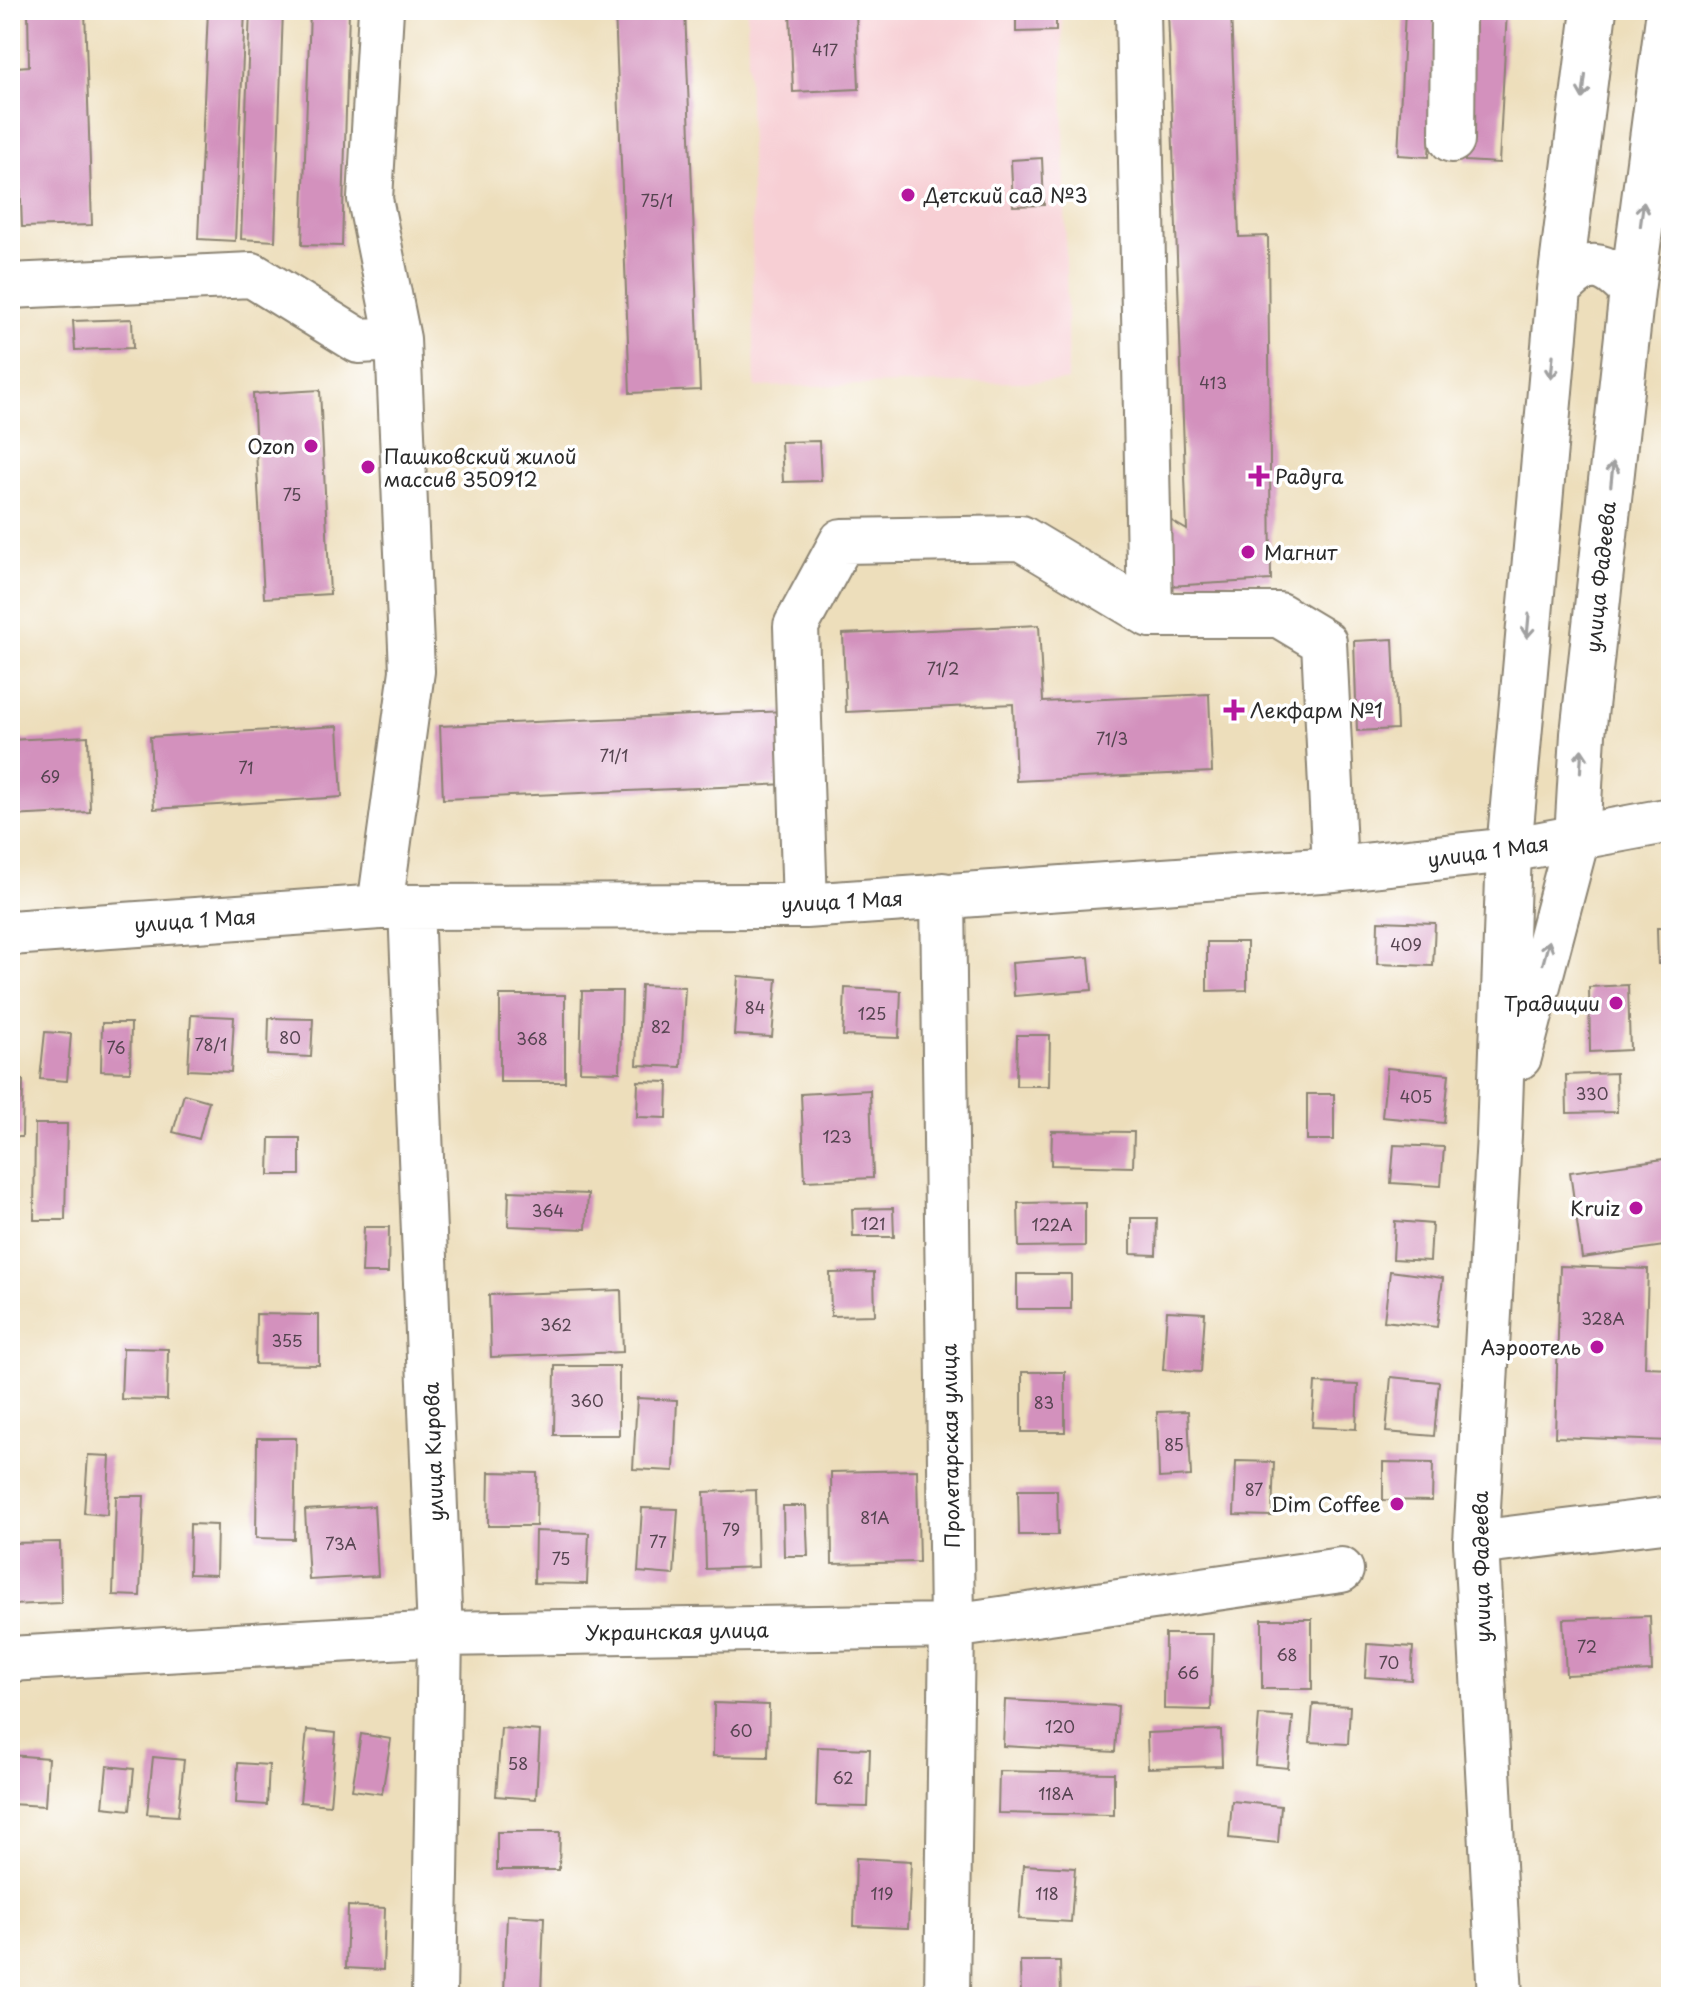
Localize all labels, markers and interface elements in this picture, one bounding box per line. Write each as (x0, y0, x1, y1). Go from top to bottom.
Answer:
house number: 417 (812, 37, 838, 61)
one-way arrow (1576, 74, 1591, 99)
place label: Детский сад №3 (923, 180, 1088, 210)
marker: Детский сад №3 (899, 186, 917, 204)
house number: 75/1 (641, 188, 673, 212)
one-way arrow (1635, 202, 1650, 227)
one-way arrow (1544, 353, 1559, 380)
house number: 413 (1199, 370, 1227, 394)
place label: Ozon (247, 431, 295, 461)
marker: Ozon (302, 437, 320, 455)
place label: Пашковский жилой массив 350912 (384, 441, 577, 494)
marker: Пашковский жилой массив 350912 (359, 458, 377, 476)
place label: Радуга (1275, 461, 1344, 491)
one-way arrow (1604, 461, 1619, 488)
marker: Радуга (1250, 467, 1268, 485)
house number: 75 (283, 482, 301, 506)
street label: улица Фадеева (1577, 500, 1623, 654)
place label: Магнит (1264, 537, 1338, 567)
marker: Магнит (1239, 543, 1257, 561)
one-way arrow (1520, 612, 1535, 639)
house number: 71/2 (927, 656, 959, 680)
place label: Лекфарм №1 (1250, 695, 1383, 725)
marker: Лекфарм №1 (1225, 701, 1243, 719)
house number: 71/3 (1096, 726, 1128, 750)
house number: 71/1 (600, 743, 628, 767)
one-way arrow (1574, 748, 1589, 775)
house number: 71 (239, 755, 254, 779)
house number: 69 (40, 764, 60, 788)
street label: улица 1 Мая (1425, 828, 1551, 874)
street label: улица 1 Мая (780, 883, 904, 919)
street label: улица 1 Мая (133, 901, 257, 939)
house number: 409 (1390, 932, 1422, 956)
one-way arrow (1540, 940, 1555, 966)
place label: Традиции (1504, 988, 1600, 1018)
marker: Традиции (1607, 994, 1625, 1012)
house number: 84 (745, 995, 765, 1019)
house number: 125 (858, 1001, 886, 1025)
house number: 82 (651, 1014, 671, 1038)
house number: 80 (279, 1025, 301, 1049)
house number: 368 (516, 1026, 548, 1050)
house number: 78/1 (195, 1032, 227, 1056)
house number: 76 (106, 1035, 126, 1059)
house number: 330 (1576, 1081, 1608, 1105)
house number: 405 (1400, 1084, 1432, 1108)
house number: 123 (822, 1124, 852, 1148)
place label: Kruiz (1570, 1193, 1620, 1223)
house number: 364 (532, 1198, 564, 1222)
marker: Kruiz (1627, 1199, 1645, 1217)
house number: 121 (861, 1211, 885, 1235)
house number: 122А (1032, 1212, 1072, 1236)
house number: 328А (1581, 1306, 1625, 1330)
house number: 362 (540, 1312, 572, 1336)
house number: 355 (272, 1328, 302, 1352)
place label: Аэроотель (1481, 1332, 1581, 1362)
marker: Аэроотель (1588, 1338, 1606, 1356)
street label: Пролетарская улица (933, 1343, 967, 1548)
street label: улица Кирова (416, 1381, 450, 1522)
house number: 360 (570, 1388, 604, 1412)
house number: 83 (1034, 1390, 1054, 1414)
house number: 85 (1164, 1432, 1184, 1456)
house number: 87 (1245, 1477, 1263, 1501)
place label: Dim Coffee (1271, 1489, 1381, 1519)
street label: улица Фадеева (1465, 1490, 1497, 1643)
marker: Dim Coffee (1388, 1495, 1406, 1513)
house number: 81А (860, 1505, 890, 1529)
house number: 79 (722, 1517, 740, 1541)
house number: 77 (649, 1529, 667, 1553)
house number: 73А (325, 1531, 357, 1555)
house number: 75 (552, 1546, 570, 1570)
street label: Украинская улица (585, 1614, 769, 1648)
house number: 72 (1577, 1634, 1597, 1658)
house number: 68 (1276, 1642, 1298, 1666)
house number: 70 (1379, 1650, 1399, 1674)
house number: 66 (1177, 1660, 1199, 1684)
house number: 120 (1045, 1714, 1075, 1738)
house number: 60 (730, 1718, 752, 1742)
house number: 58 (508, 1751, 528, 1775)
house number: 62 (832, 1765, 854, 1789)
house number: 118А (1038, 1781, 1074, 1805)
house number: 119 (871, 1881, 893, 1905)
house number: 118 (1035, 1881, 1059, 1905)

